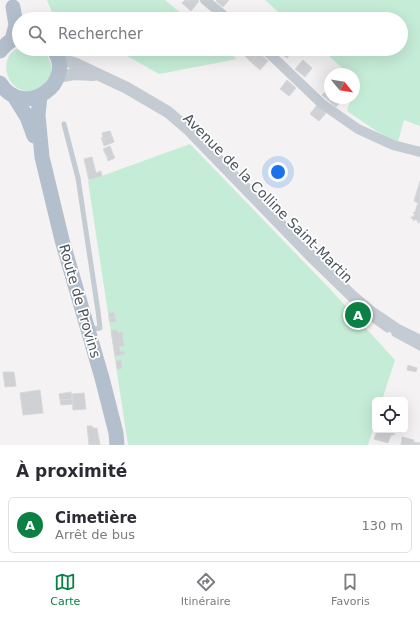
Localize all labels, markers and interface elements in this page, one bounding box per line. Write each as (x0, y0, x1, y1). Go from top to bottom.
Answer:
search box (12, 12, 408, 56)
icon: search (26, 23, 48, 45)
text: Rechercher (58, 25, 143, 43)
north arrow (324, 68, 360, 104)
street label: Avenue de la Colline Saint-Martin (180, 110, 356, 286)
your location (268, 162, 288, 182)
street label: Route de Provins (56, 242, 104, 360)
pin: A (345, 300, 371, 330)
map controls (372, 397, 408, 433)
button: locate (372, 397, 408, 433)
text: À proximité (16, 461, 127, 481)
text: Cimetière (55, 509, 137, 527)
text: A (25, 518, 35, 533)
text: 130 m (361, 518, 403, 533)
text: Arrêt de bus (55, 527, 135, 542)
tab: Carte (50, 571, 80, 608)
tab: Itinéraire (181, 571, 231, 608)
tab: Favoris (331, 571, 370, 608)

